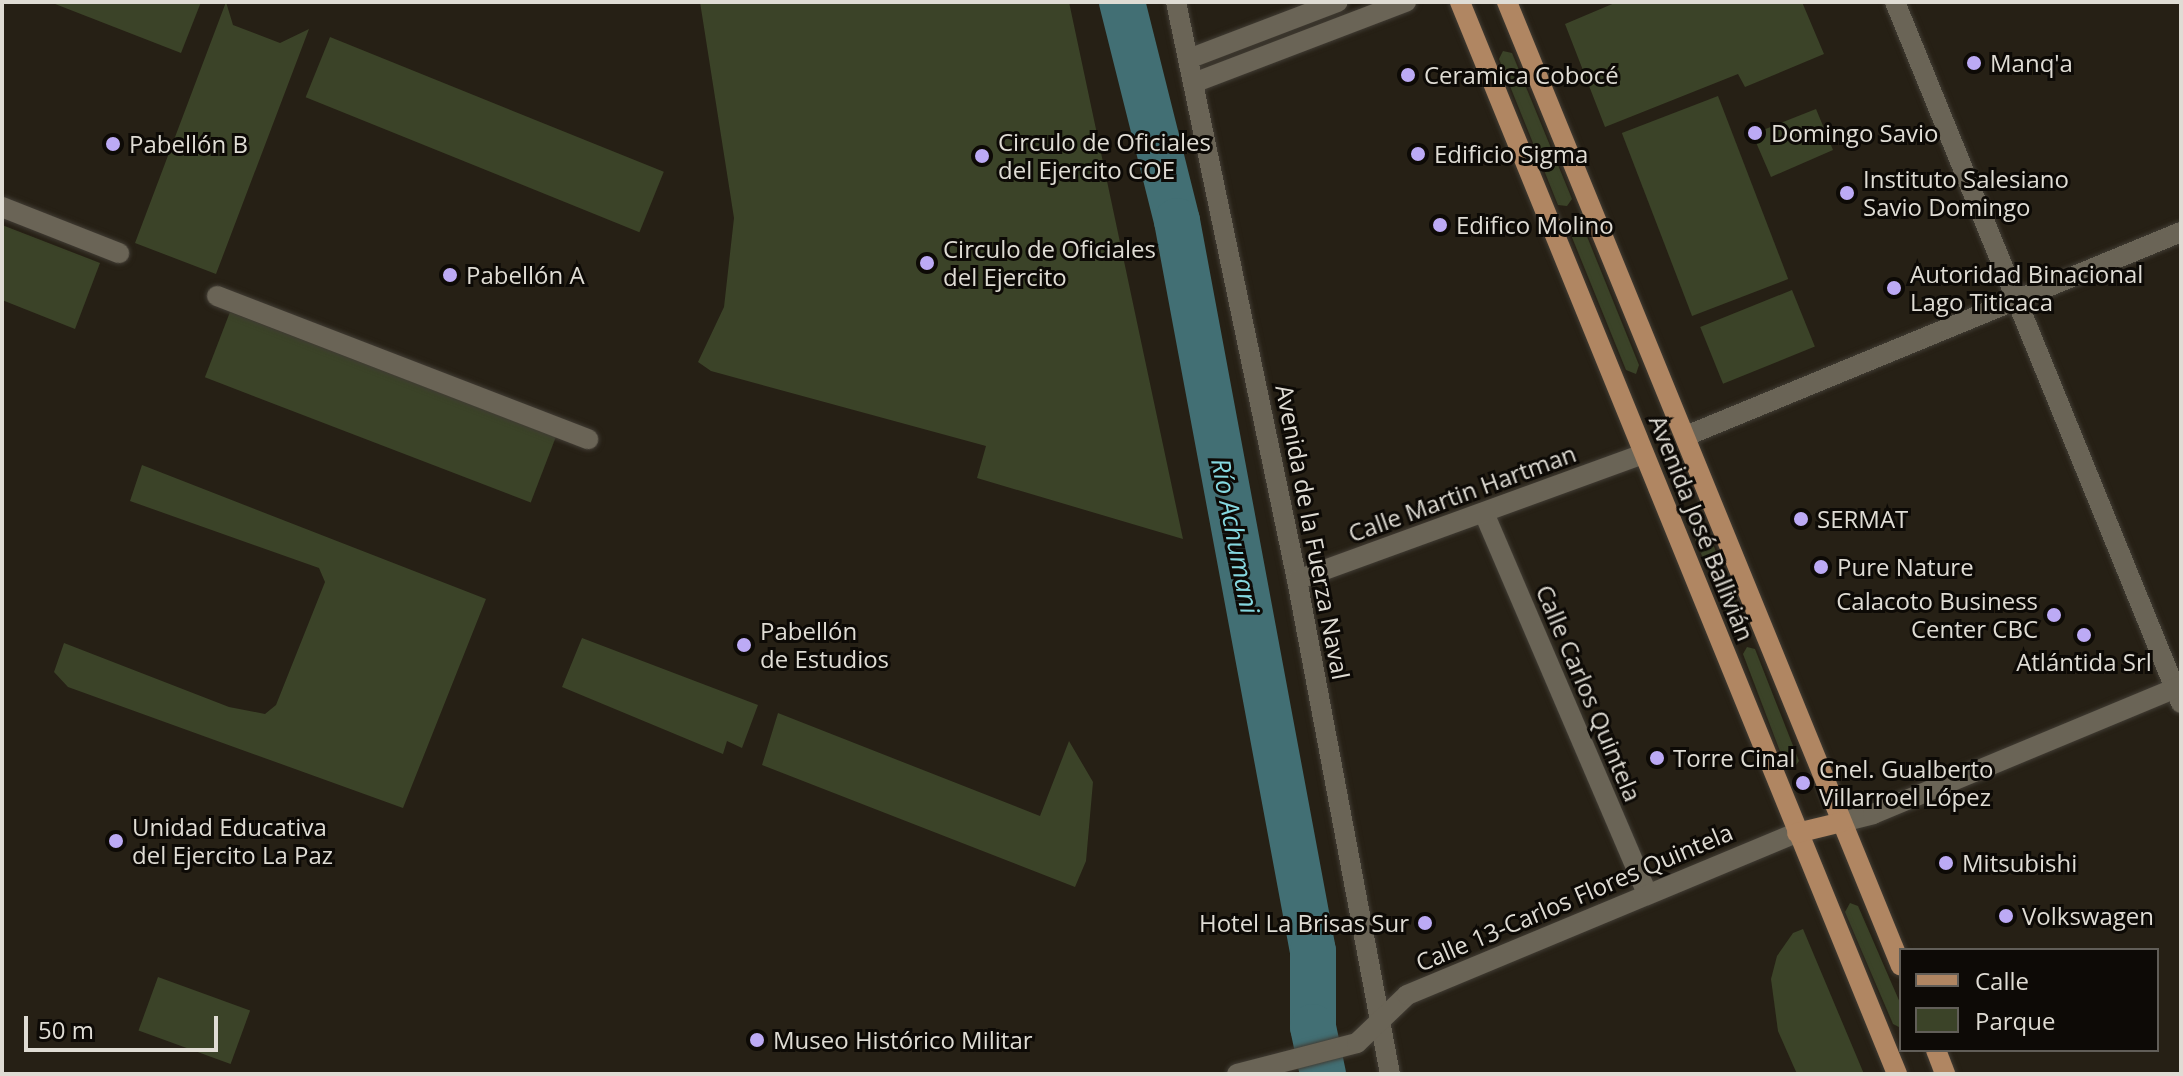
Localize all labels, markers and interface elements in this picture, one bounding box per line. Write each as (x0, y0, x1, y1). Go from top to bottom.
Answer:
place label: Manq'a (1990, 49, 2073, 77)
marker: Manq'a (1965, 54, 1983, 72)
place label: Ceramica Cobocé (1424, 61, 1619, 89)
marker: Ceramica Cobocé (1399, 66, 1417, 84)
place label: Domingo Savio (1771, 119, 1939, 147)
marker: Domingo Savio (1746, 124, 1764, 142)
place label: Circulo de Oficiales del Ejercito COE (998, 128, 1211, 184)
place label: Pabellón B (129, 130, 248, 158)
marker: Pabellón B (104, 135, 122, 153)
place label: Edificio Sigma (1434, 140, 1588, 168)
marker: Edificio Sigma (1409, 145, 1427, 163)
marker: Circulo de Oficiales del Ejercito COE (973, 147, 991, 165)
place label: Instituto Salesiano Savio Domingo (1863, 165, 2069, 221)
marker: Instituto Salesiano Savio Domingo (1838, 184, 1856, 202)
place label: Edifico Molino (1456, 211, 1614, 239)
marker: Edifico Molino (1431, 216, 1449, 234)
place label: Circulo de Oficiales del Ejercito (943, 235, 1156, 291)
marker: Circulo de Oficiales del Ejercito (918, 254, 936, 272)
place label: Autoridad Binacional Lago Titicaca (1910, 260, 2143, 316)
place label: Pabellón A (466, 261, 585, 289)
marker: Pabellón A (441, 266, 459, 284)
marker: Autoridad Binacional Lago Titicaca (1885, 279, 1903, 297)
street label: Avenida de la Fuerza Naval (1270, 382, 1356, 682)
street label: Avenida José Ballivián (1644, 411, 1760, 645)
street label: Calle Martin Hartman (1344, 438, 1580, 548)
water label: Río Achumani (1205, 455, 1265, 617)
place label: SERMAT (1817, 505, 1908, 533)
marker: SERMAT (1792, 510, 1810, 528)
place label: Pure Nature (1837, 553, 1974, 581)
marker: Pure Nature (1812, 558, 1830, 576)
street label: Calle Carlos Quintela (1530, 580, 1648, 806)
place label: Calacoto Business Center CBC (1836, 587, 2038, 643)
marker: Calacoto Business Center CBC (2045, 606, 2063, 624)
place label: Pabellón de Estudios (760, 617, 889, 673)
marker: Atlántida Srl (2075, 626, 2093, 644)
marker: Pabellón de Estudios (735, 636, 753, 654)
place label: Atlántida Srl (2016, 648, 2152, 676)
place label: Torre Cinal (1673, 744, 1795, 772)
marker: Torre Cinal (1648, 749, 1666, 767)
place label: Cnel. Gualberto Villarroel López (1819, 755, 1993, 811)
marker: Cnel. Gualberto Villarroel López (1794, 774, 1812, 792)
place label: Unidad Educativa del Ejercito La Paz (132, 813, 333, 869)
street label: Calle 13-Carlos Flores Quintela (1411, 817, 1737, 977)
marker: Unidad Educativa del Ejercito La Paz (107, 832, 125, 850)
place label: Mitsubishi (1962, 849, 2077, 877)
marker: Mitsubishi (1937, 854, 1955, 872)
place label: Volkswagen (2022, 902, 2154, 930)
marker: Volkswagen (1997, 907, 2015, 925)
place label: Hotel La Brisas Sur (1199, 909, 1409, 937)
marker: Hotel La Brisas Sur (1416, 914, 1434, 932)
legend (1899, 948, 2159, 1052)
text: Calle (1975, 964, 2029, 997)
scale bar (28, 1000, 222, 1050)
text: Parque (1975, 1004, 2055, 1037)
text: 50 m (38, 1013, 94, 1046)
place label: Museo Histórico Militar (773, 1026, 1033, 1054)
marker: Museo Histórico Militar (748, 1031, 766, 1049)

